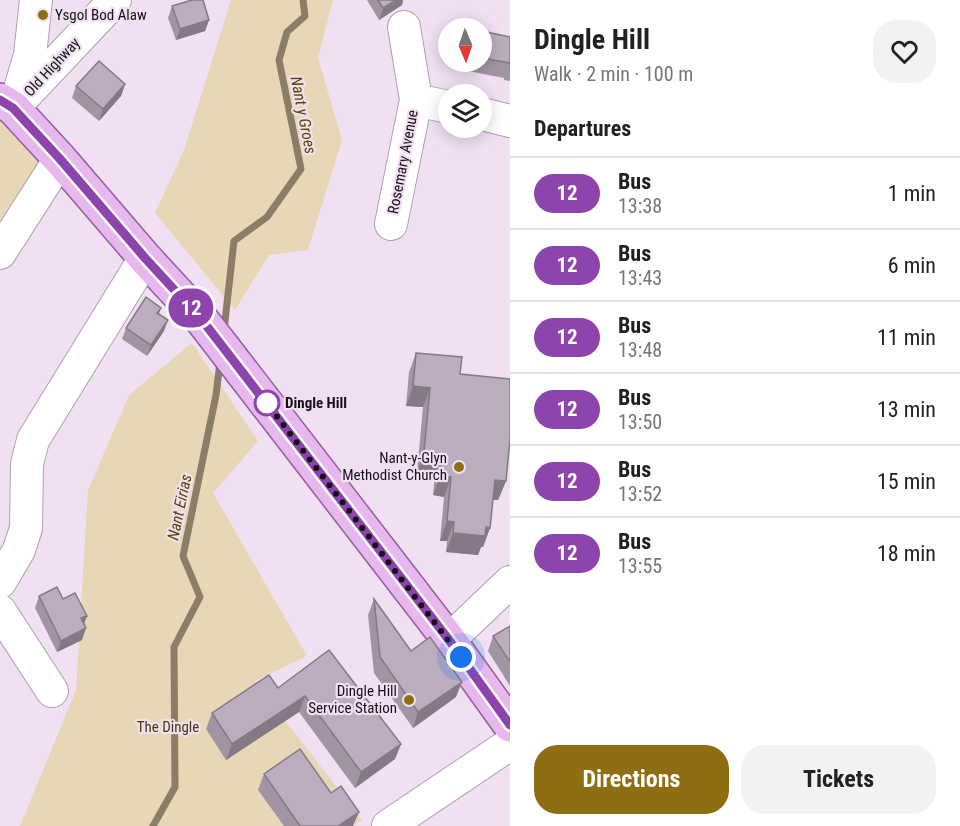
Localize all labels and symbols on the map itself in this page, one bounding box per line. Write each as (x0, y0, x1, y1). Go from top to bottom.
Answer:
place label: Ysgol Bod Alaw (55, 6, 147, 24)
marker: Ysgol Bod Alaw (36, 8, 50, 22)
north arrow (438, 18, 492, 72)
street label: Old Highway (20, 34, 84, 100)
water label: Nant y Groes (287, 75, 320, 156)
street label: Rosemary Avenue (384, 109, 422, 215)
line badge: 12 (164, 288, 218, 328)
marker: Dingle Hill (254, 390, 280, 416)
place label: Dingle Hill (285, 394, 347, 412)
place label: Nant-y-Glyn Methodist Church (342, 449, 447, 484)
marker: Nant-y-Glyn Methodist Church (452, 460, 466, 474)
water label: Nant Eirias (163, 472, 196, 542)
your location (446, 642, 476, 672)
place label: Dingle Hill Service Station (308, 682, 397, 717)
marker: Dingle Hill Service Station (402, 693, 416, 707)
park label: The Dingle (137, 718, 199, 736)

